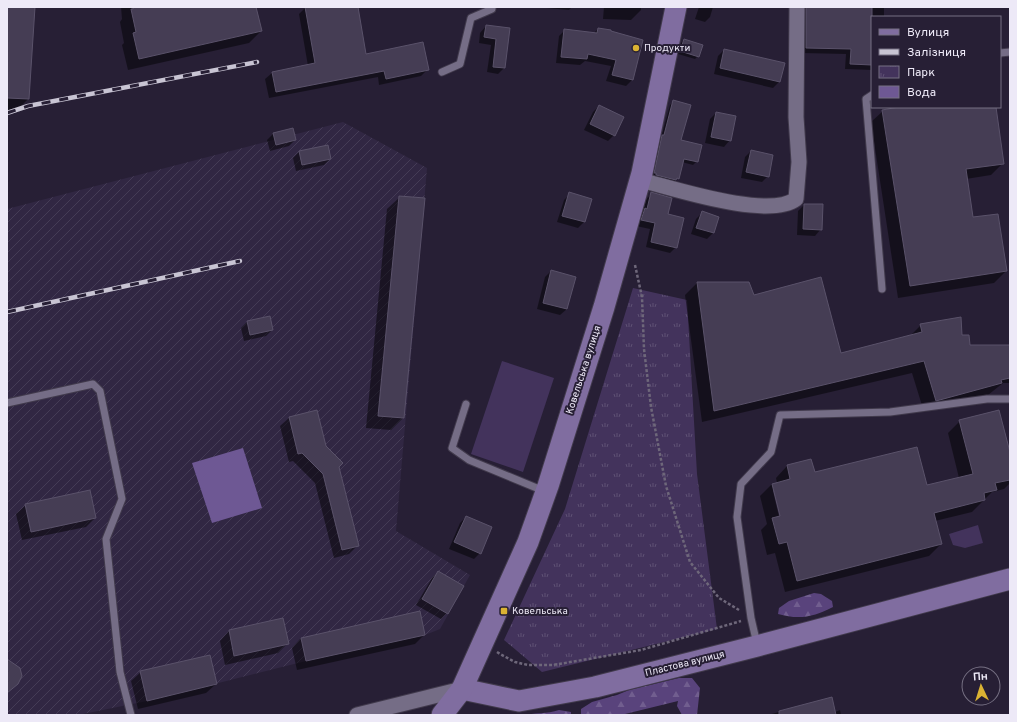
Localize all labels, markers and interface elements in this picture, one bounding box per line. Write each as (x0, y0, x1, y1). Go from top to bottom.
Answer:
legend (871, 16, 1001, 108)
text: Вулиця (907, 25, 949, 41)
place label: Продукти (644, 42, 690, 55)
marker: Продукти (631, 43, 641, 53)
text: Залізниця (907, 45, 966, 61)
text: Парк (907, 65, 935, 81)
text: Вода (907, 85, 936, 101)
street label: Ковельська вулиця (564, 324, 604, 416)
place label: Ковельська (512, 605, 568, 618)
marker: Ковельська (499, 606, 509, 616)
street label: Пластова вулиця (644, 648, 726, 680)
north arrow (961, 666, 1001, 706)
text: Пн (972, 670, 988, 685)

